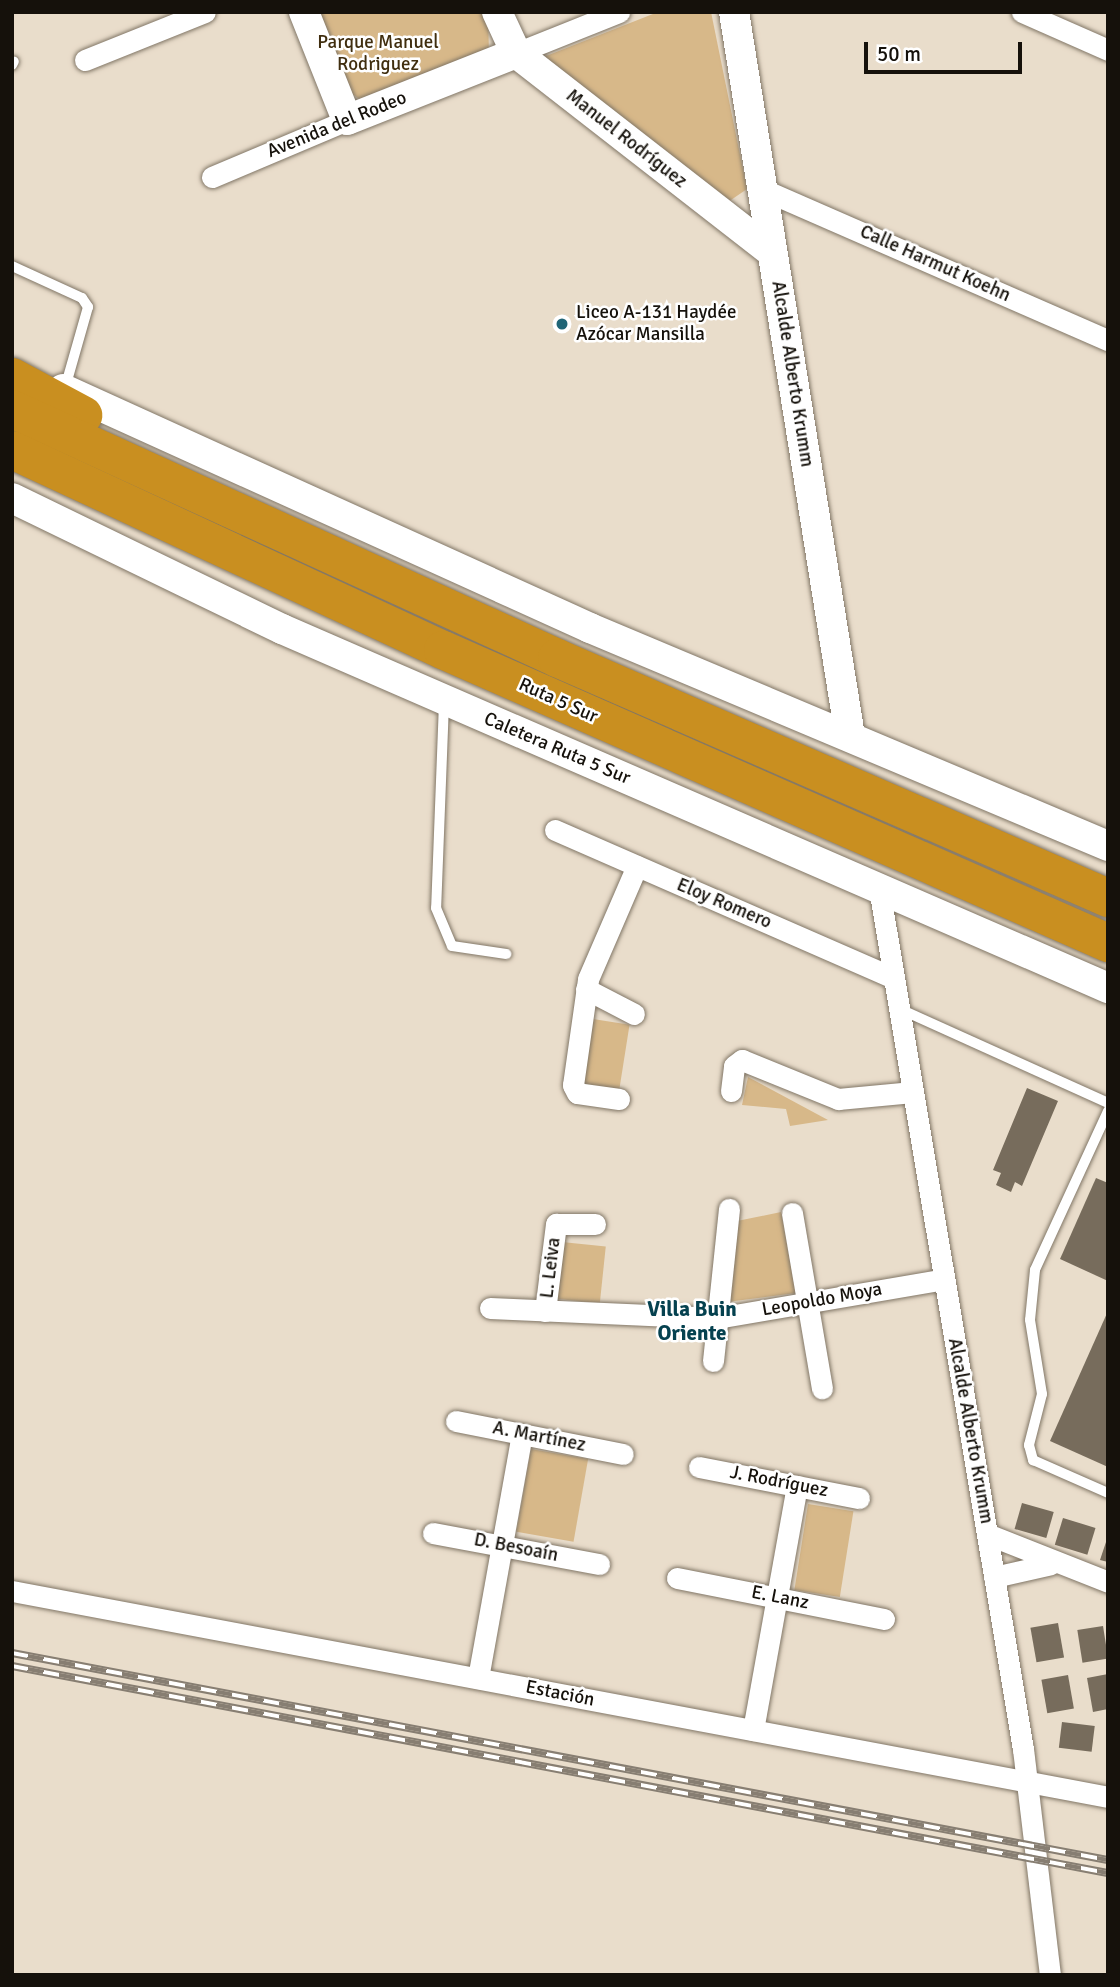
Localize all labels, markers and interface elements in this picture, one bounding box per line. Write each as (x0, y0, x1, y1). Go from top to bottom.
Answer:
scale bar (868, 28, 1026, 72)
park label: Parque Manuel Rodriguez (317, 32, 439, 76)
text: 50 m (877, 41, 921, 67)
street label: Manuel Rodríguez (561, 85, 691, 193)
street label: Avenida del Rodeo (264, 87, 410, 163)
street label: Calle Harmut Koehn (856, 221, 1014, 307)
street label: Alcalde Alberto Krumm (766, 279, 818, 469)
place label: Liceo A-131 Haydée Azócar Mansilla (576, 302, 736, 346)
marker: Liceo A-131 Haydée Azócar Mansilla (554, 316, 570, 332)
street label: Ruta 5 Sur (515, 673, 601, 729)
street label: Caletera Ruta 5 Sur (480, 708, 634, 790)
street label: Eloy Romero (673, 874, 775, 934)
street label: L. Leiva (536, 1236, 566, 1300)
street label: Leopoldo Moya (760, 1278, 884, 1322)
district label: Villa Buin Oriente (647, 1296, 737, 1346)
street label: Alcalde Alberto Krumm (942, 1336, 998, 1526)
street label: A. Martínez (491, 1417, 587, 1457)
street label: J. Rodríguez (728, 1461, 830, 1503)
street label: D. Besoaín (472, 1529, 560, 1567)
street label: E. Lanz (749, 1581, 811, 1615)
street label: Estación (524, 1676, 596, 1712)

